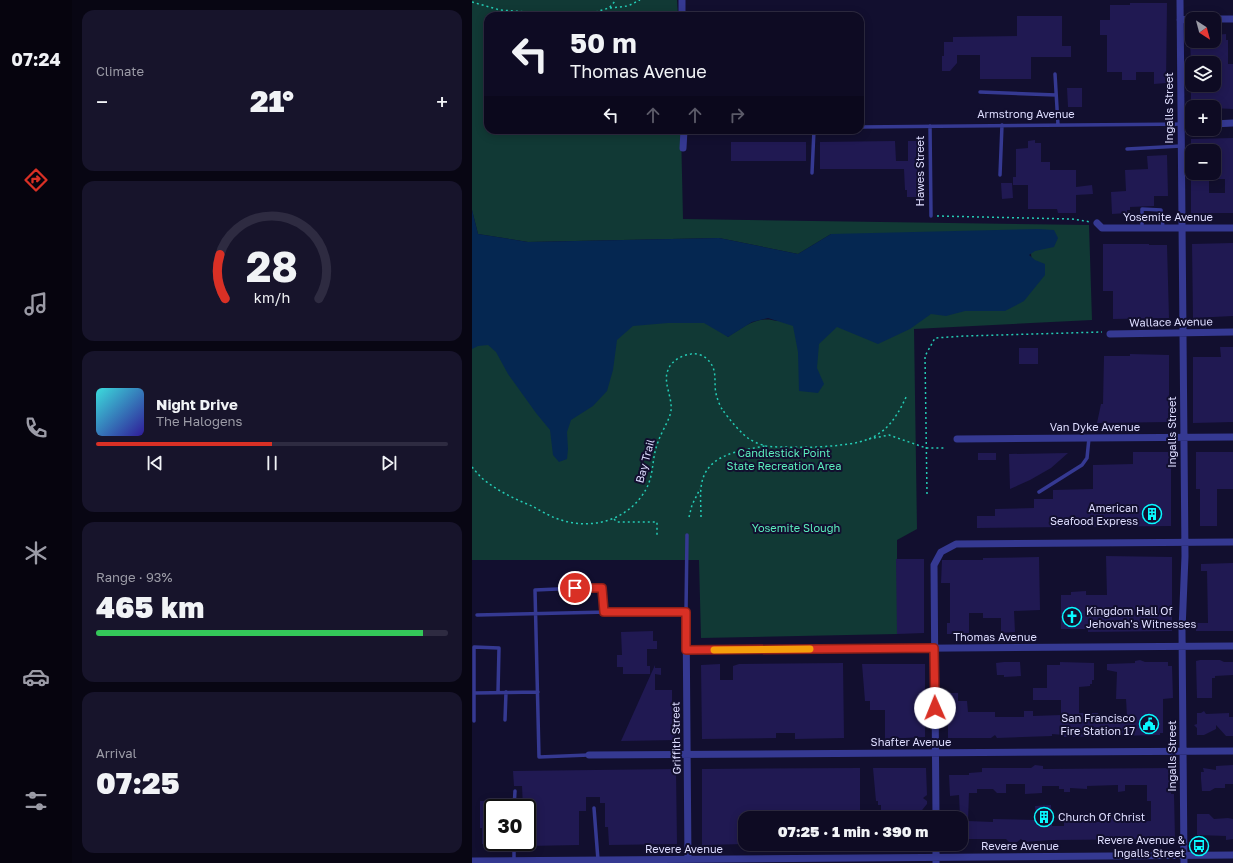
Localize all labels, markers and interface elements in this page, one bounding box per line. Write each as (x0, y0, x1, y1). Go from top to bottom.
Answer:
north arrow (1185, 12, 1221, 48)
map controls (1185, 12, 1221, 180)
text: 50 m (570, 26, 637, 59)
icon: left (504, 28, 556, 80)
text: 07:24 (11, 48, 61, 70)
button: layers (1185, 56, 1221, 92)
text: Thomas Avenue (570, 60, 707, 82)
text: Climate (96, 63, 144, 79)
street label: Ingalls Street (1162, 72, 1175, 144)
text: 21° (250, 83, 294, 119)
text: − (96, 88, 108, 115)
text: + (436, 88, 448, 115)
button: + (1185, 100, 1221, 136)
icon: left (600, 104, 622, 126)
icon: ahead (642, 104, 664, 126)
icon: ahead (684, 104, 706, 126)
icon: right (726, 104, 748, 126)
street label: Armstrong Avenue (977, 107, 1075, 120)
street label: Hawes Street (913, 136, 926, 206)
button: − (1185, 144, 1221, 180)
icon: directions (22, 166, 50, 194)
street label: Yosemite Avenue (1123, 210, 1213, 223)
text: 28 (246, 241, 298, 291)
text: km/h (254, 288, 290, 305)
icon: music (22, 290, 50, 318)
street label: Wallace Avenue (1129, 314, 1213, 329)
text: Night Drive (156, 395, 238, 413)
street label: Ingalls Street (1165, 396, 1178, 468)
text: The Halogens (156, 413, 242, 429)
icon: phone (22, 414, 50, 442)
street label: Van Dyke Avenue (1050, 420, 1140, 433)
street label: Bay Trail (632, 437, 657, 484)
park label: Candlestick Point State Recreation Area (727, 446, 841, 472)
icon: previous (144, 452, 166, 474)
icon: pause (261, 452, 283, 474)
icon: next (378, 452, 400, 474)
place label: American Seafood Express (1050, 501, 1138, 527)
building icon: American Seafood Express (1141, 503, 1163, 525)
park label: Yosemite Slough (752, 521, 840, 534)
icon: climate (22, 539, 50, 567)
text: Range · 93% (96, 569, 172, 585)
pin (558, 571, 592, 605)
icon: arrive (564, 577, 586, 599)
text: 465 km (96, 589, 204, 625)
place label: Kingdom Hall Of Jehovah's Witnesses (1086, 604, 1196, 630)
church icon: Kingdom Hall Of Jehovah's Witnesses (1061, 606, 1083, 628)
street label: Thomas Avenue (953, 630, 1037, 643)
icon: car (22, 663, 50, 691)
position arrow (914, 687, 956, 729)
street label: Griffith Street (668, 702, 683, 774)
place label: San Francisco Fire Station 17 (1060, 711, 1135, 737)
public building icon: San Francisco Fire Station 17 (1138, 713, 1160, 735)
street label: Ingalls Street (1165, 720, 1178, 792)
street label: Shafter Avenue (871, 735, 951, 748)
text: Arrival (96, 745, 137, 761)
text: 07:25 (96, 765, 180, 801)
icon: filters (22, 787, 50, 815)
speed limit sign: 30 (484, 799, 536, 851)
building icon: Church Of Christ (1033, 806, 1055, 828)
place label: Church Of Christ (1058, 810, 1145, 823)
text: 07:25 · 1 min · 390 m (778, 822, 928, 840)
place label: Revere Avenue & Ingalls Street (1097, 833, 1186, 859)
bus stop icon: Revere Avenue & Ingalls Street (1188, 835, 1210, 857)
street label: Revere Avenue (981, 839, 1059, 852)
street label: Revere Avenue (645, 842, 723, 855)

